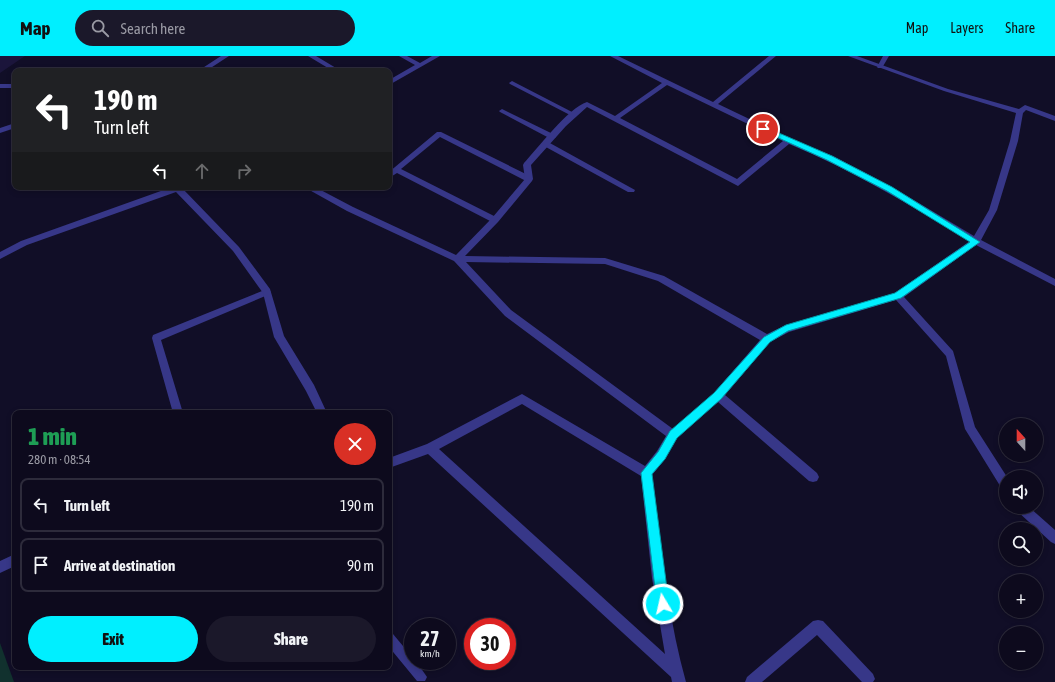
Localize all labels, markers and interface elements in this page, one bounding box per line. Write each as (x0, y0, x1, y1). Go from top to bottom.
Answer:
search box (75, 10, 355, 46)
text: Map (20, 17, 51, 39)
icon: search (89, 17, 111, 39)
text: Search here (121, 20, 185, 37)
text: Map (906, 20, 928, 36)
text: Layers (950, 20, 983, 36)
text: Share (1005, 20, 1035, 36)
icon: left (28, 84, 80, 136)
text: 190 m (94, 84, 157, 116)
pin (746, 112, 780, 146)
text: Turn left (94, 117, 149, 138)
icon: arrive (752, 118, 774, 140)
icon: left (149, 160, 171, 182)
icon: ahead (191, 160, 213, 182)
icon: right (233, 160, 255, 182)
north arrow (999, 418, 1043, 462)
map controls (999, 418, 1043, 670)
text: 1 min (28, 423, 77, 450)
button: close (334, 423, 376, 465)
text: 280 m · 08:54 (28, 452, 91, 467)
button: sound (999, 470, 1043, 514)
icon: left (30, 494, 52, 516)
text: Turn left (64, 497, 110, 514)
text: 190 m (340, 497, 374, 514)
button: search (999, 522, 1043, 566)
icon: arrive (30, 554, 52, 576)
text: Arrive at destination (64, 557, 175, 574)
text: 90 m (347, 557, 374, 574)
button: + (999, 574, 1043, 618)
position arrow (642, 583, 684, 625)
button: Exit (28, 616, 198, 662)
button: Share (206, 616, 376, 662)
speed limit sign: 30 (464, 618, 516, 670)
button: − (999, 626, 1043, 670)
text: 27 (421, 627, 439, 650)
text: km/h (420, 648, 440, 659)

